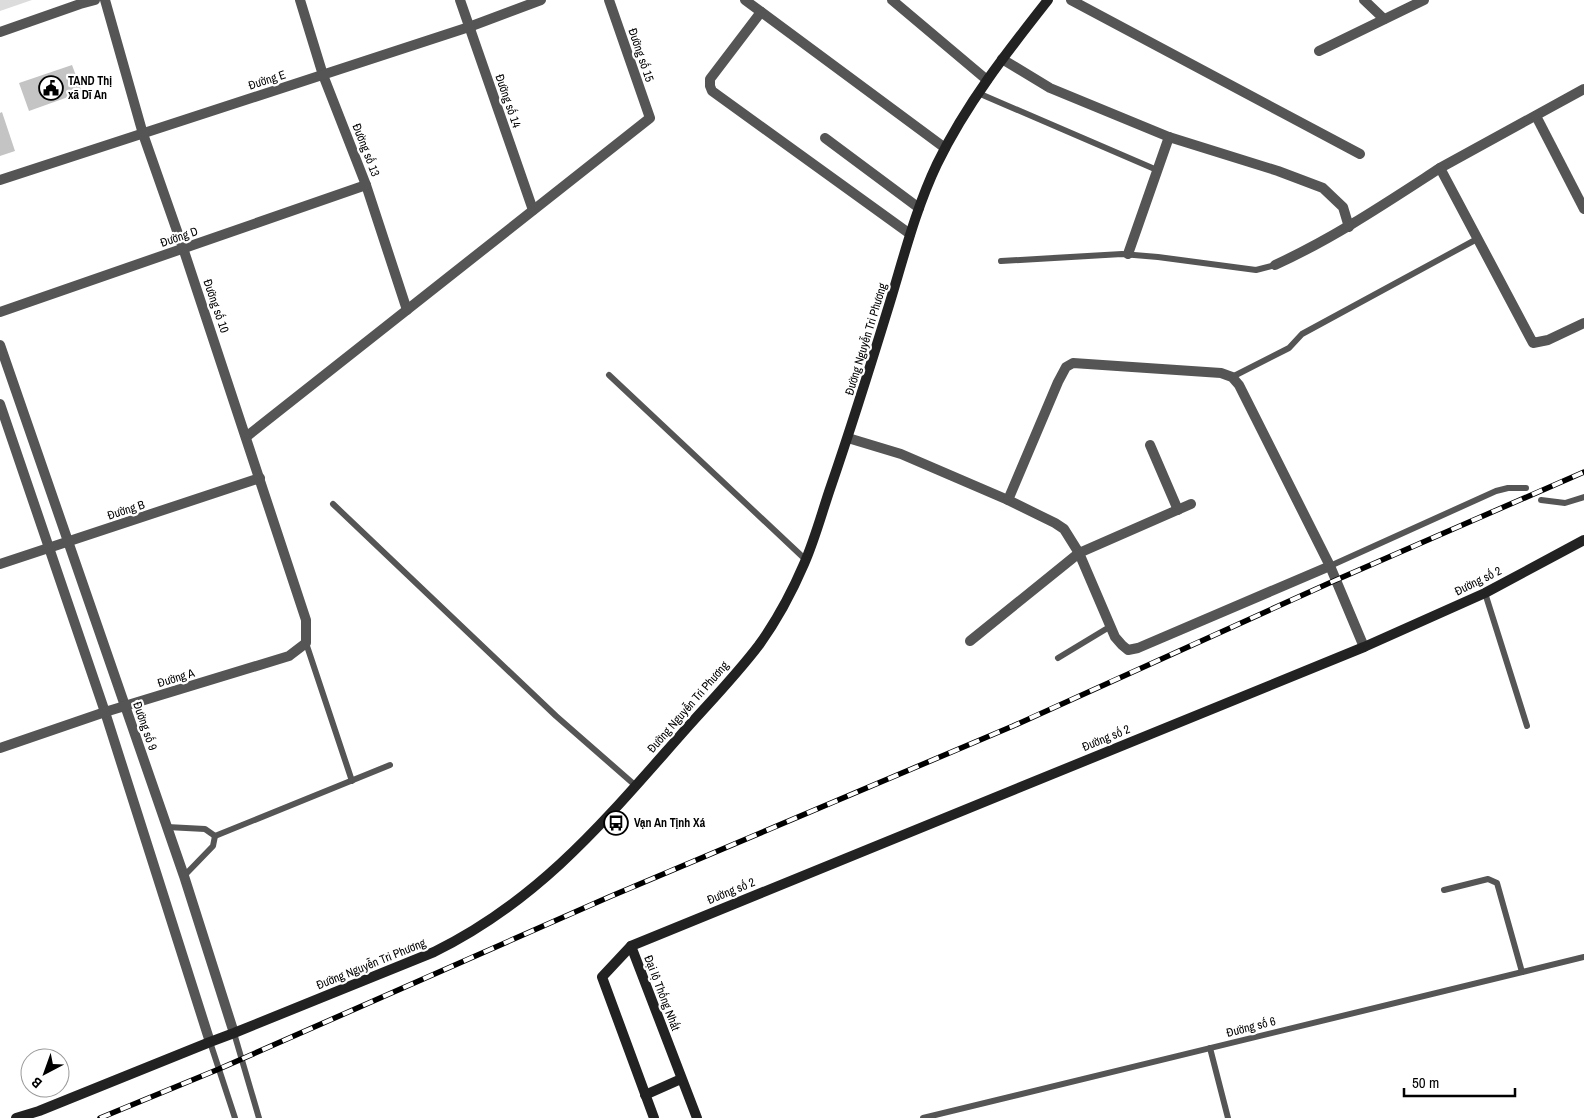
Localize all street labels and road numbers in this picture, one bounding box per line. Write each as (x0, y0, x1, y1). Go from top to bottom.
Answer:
street label: Đường số 15 (624, 26, 658, 84)
street label: Đường E (246, 66, 288, 94)
street label: Đường số 14 (491, 72, 525, 130)
street label: Đường số 13 (349, 121, 383, 179)
street label: Đường D (158, 223, 200, 251)
street label: Đường số 10 (199, 277, 233, 335)
street label: Đường Nguyễn Tri Phương (841, 280, 891, 397)
street label: Đường B (105, 496, 147, 524)
street label: Đường số 2 (1452, 563, 1504, 599)
street label: Đường Nguyễn Tri Phương (644, 657, 733, 756)
street label: Đường A (156, 665, 197, 691)
street label: Đường số 9 (129, 700, 161, 752)
street label: Đường số 2 (1080, 721, 1132, 755)
street label: Đường số 2 (705, 874, 757, 908)
street label: Đường Nguyễn Tri Phương (314, 935, 429, 993)
street label: Đại lộ Thống Nhất (640, 953, 684, 1033)
street label: Đường số 6 (1225, 1013, 1277, 1041)

